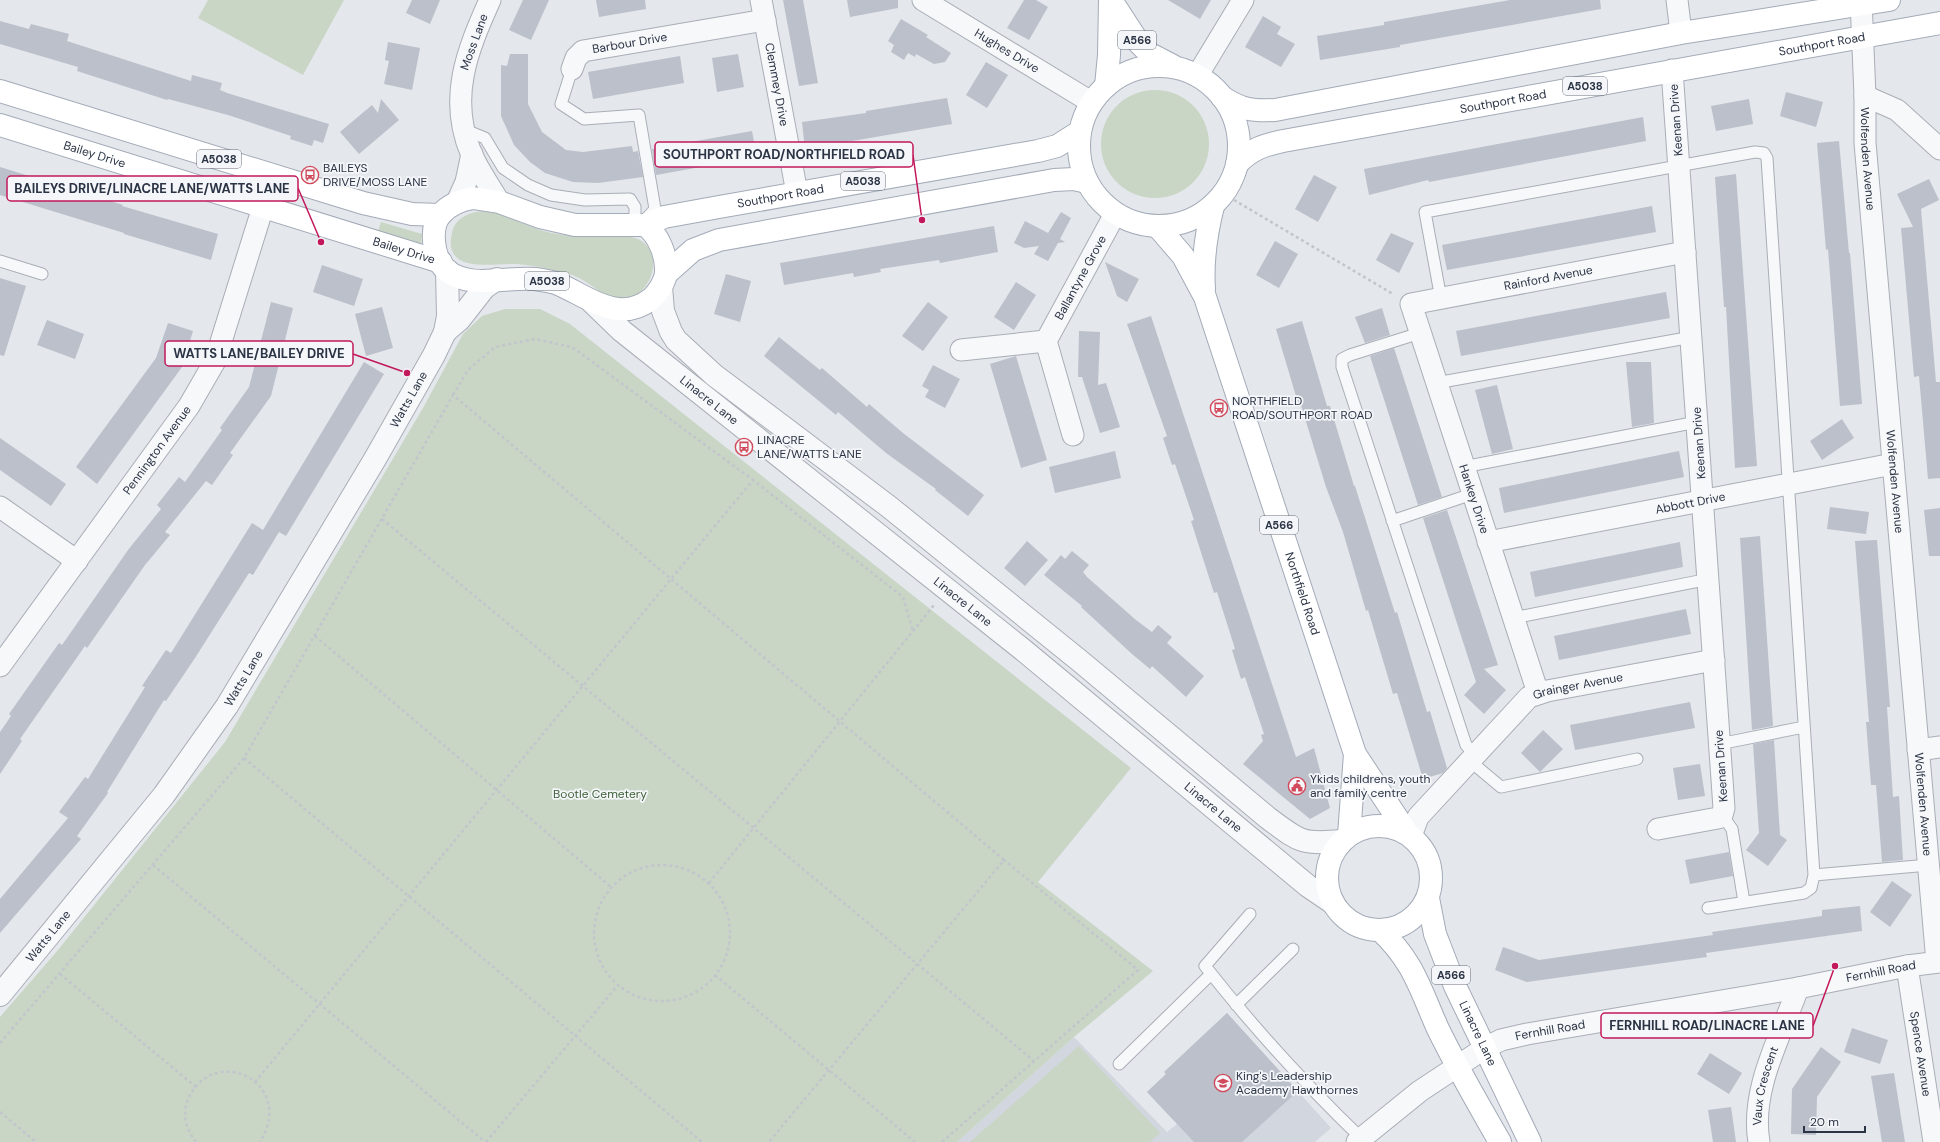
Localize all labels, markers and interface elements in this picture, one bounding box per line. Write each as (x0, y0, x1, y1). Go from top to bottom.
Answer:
street label: Moss Lane (456, 11, 492, 72)
street label: Hughes Drive (971, 25, 1042, 77)
street label: Barbour Drive (591, 29, 669, 57)
street label: Southport Road (1777, 29, 1866, 60)
road number: A566 (1118, 31, 1156, 49)
street label: Clemmey Drive (761, 42, 792, 128)
road number: A5038 (1563, 77, 1607, 95)
street label: Keenan Drive (1665, 83, 1686, 157)
street label: Southport Road (1459, 86, 1548, 117)
street label: Wolfenden Avenue (1857, 107, 1879, 211)
street label: Bailey Drive (61, 137, 128, 172)
callout: SOUTHPORT ROAD/NORTHFIELD ROAD (655, 142, 913, 167)
text: SOUTHPORT ROAD/NORTHFIELD ROAD (663, 146, 905, 163)
road number: A5038 (197, 150, 241, 168)
place label: BAILEYS DRIVE/MOSS LANE (323, 160, 427, 190)
bus stop icon: BAILEYS DRIVE/MOSS LANE (300, 165, 320, 185)
road number: A5038 (841, 172, 885, 190)
callout: BAILEYS DRIVE/LINACRE LANE/WATTS LANE (7, 176, 298, 201)
text: BAILEYS DRIVE/LINACRE LANE/WATTS LANE (14, 180, 290, 197)
street label: Southport Road (736, 181, 825, 212)
street label: Ballantyne Grove (1051, 232, 1110, 323)
street label: Bailey Drive (371, 233, 437, 268)
street label: Rainford Avenue (1503, 262, 1594, 294)
road number: A5038 (525, 272, 569, 290)
callout: WATTS LANE/BAILEY DRIVE (165, 341, 353, 366)
text: WATTS LANE/BAILEY DRIVE (173, 345, 345, 362)
street label: Watts Lane (386, 368, 431, 431)
street label: Linacre Lane (677, 372, 742, 429)
place label: NORTHFIELD ROAD/SOUTHPORT ROAD (1232, 393, 1373, 423)
bus stop icon: NORTHFIELD ROAD/SOUTHPORT ROAD (1209, 398, 1229, 418)
street label: Pennington Avenue (119, 402, 195, 498)
street label: Keenan Drive (1688, 406, 1709, 480)
street label: Wolfenden Avenue (1882, 429, 1907, 534)
place label: LINACRE LANE/WATTS LANE (757, 432, 862, 462)
bus stop icon: LINACRE LANE/WATTS LANE (734, 437, 754, 457)
street label: Hankey Drive (1455, 462, 1493, 536)
street label: Abbott Drive (1654, 488, 1727, 518)
road number: A566 (1260, 516, 1298, 534)
street label: Northfield Road (1281, 550, 1323, 637)
street label: Linacre Lane (930, 574, 995, 630)
street label: Watts Lane (221, 647, 267, 709)
street label: Grainger Avenue (1531, 669, 1624, 703)
street label: Keenan Drive (1710, 729, 1731, 803)
street label: Wolfenden Avenue (1911, 752, 1936, 857)
place label: Ykids childrens, youth and family centre (1310, 771, 1431, 801)
public building icon: Ykids childrens, youth and family centre (1287, 776, 1307, 796)
street label: Linacre Lane (1181, 779, 1245, 836)
park label: Bootle Cemetery (553, 786, 647, 802)
street label: Watts Lane (22, 907, 74, 966)
street label: Fernhill Road (1845, 957, 1917, 986)
road number: A566 (1432, 966, 1470, 984)
street label: Linacre Lane (1455, 998, 1500, 1069)
street label: Spence Avenue (1906, 1010, 1935, 1098)
callout: FERNHILL ROAD/LINACRE LANE (1601, 1013, 1813, 1038)
street label: Fernhill Road (1514, 1016, 1586, 1044)
text: FERNHILL ROAD/LINACRE LANE (1609, 1017, 1805, 1034)
street label: Vaux Crescent (1749, 1044, 1782, 1126)
place label: King's Leadership Academy Hawthornes (1236, 1068, 1358, 1098)
school or university icon: King's Leadership Academy Hawthornes (1213, 1073, 1233, 1093)
scale bar (1804, 1108, 1865, 1134)
text: 20 m (1810, 1114, 1839, 1130)

